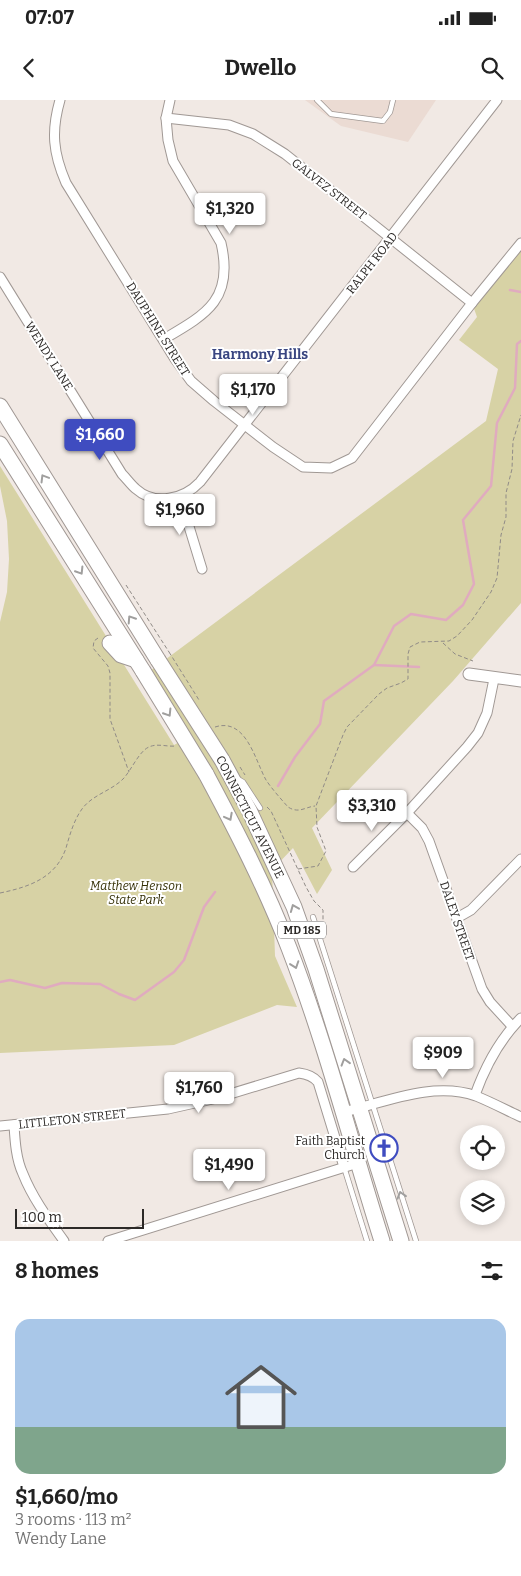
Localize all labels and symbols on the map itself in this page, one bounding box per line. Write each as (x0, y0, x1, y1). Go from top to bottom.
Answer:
street label: GALVEZ STREET (289, 156, 369, 222)
pin: $1,320 (189, 192, 271, 235)
street label: RALPH ROAD (344, 229, 400, 297)
street label: DAUPHINE STREET (123, 280, 193, 378)
street label: WENDY LANE (22, 319, 76, 393)
district label: Harmony Hills (212, 346, 308, 363)
pin: $1,170 (212, 374, 294, 416)
pin: $1,660 (59, 418, 141, 461)
one-way arrow (40, 474, 50, 483)
pin: $1,960 (139, 494, 221, 536)
one-way arrow (74, 565, 83, 574)
one-way arrow (128, 615, 138, 624)
one-way arrow (162, 707, 171, 716)
street label: CONNECTICUT AVENUE (213, 753, 287, 881)
pin: $3,310 (331, 790, 413, 832)
one-way arrow (223, 811, 233, 820)
park label: Matthew Henson State Park (90, 879, 182, 907)
street label: DALEY STREET (437, 879, 477, 963)
one-way arrow (289, 904, 300, 913)
road number: MD 185 (278, 922, 326, 938)
one-way arrow (289, 960, 299, 969)
pin: $909 (413, 1036, 473, 1079)
one-way arrow (341, 1058, 351, 1066)
pin: $1,760 (158, 1072, 240, 1114)
street label: LITTLETON STREET (17, 1106, 127, 1132)
church icon: Faith Baptist Church (369, 1133, 399, 1163)
place label: Faith Baptist Church (295, 1134, 366, 1162)
pin: $1,490 (188, 1148, 270, 1191)
one-way arrow (397, 1191, 407, 1199)
scale bar (15, 1206, 144, 1229)

